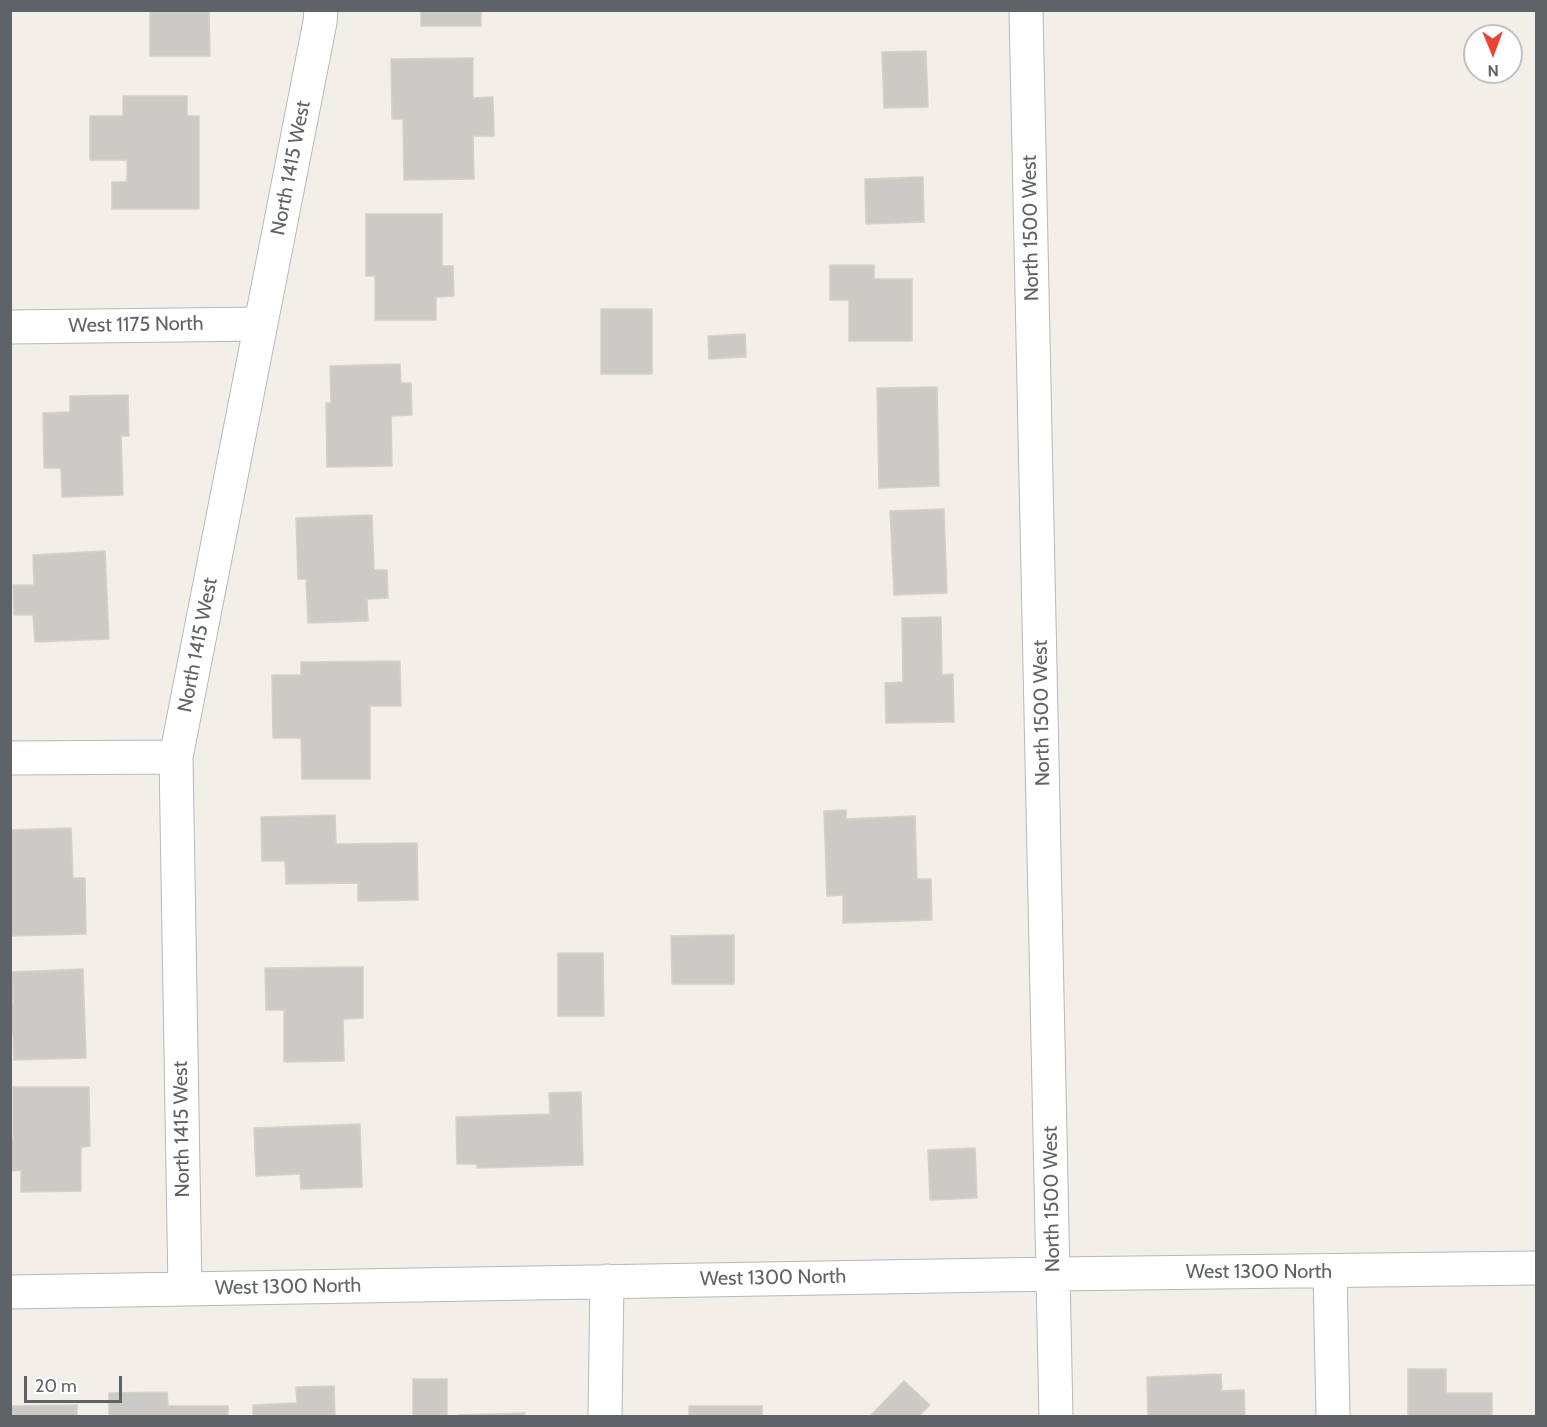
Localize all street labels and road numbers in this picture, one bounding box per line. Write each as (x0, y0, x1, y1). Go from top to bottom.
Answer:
street label: North 1415 West (266, 99, 316, 237)
street label: North 1500 West (1018, 155, 1044, 301)
street label: West 1175 North (68, 312, 204, 338)
street label: North 1415 West (173, 576, 223, 714)
street label: North 1500 West (1029, 640, 1055, 786)
street label: North 1415 West (169, 1061, 195, 1197)
street label: North 1500 West (1039, 1126, 1065, 1272)
street label: West 1300 North (1186, 1260, 1332, 1284)
street label: West 1300 North (700, 1265, 846, 1291)
street label: West 1300 North (215, 1274, 361, 1300)

